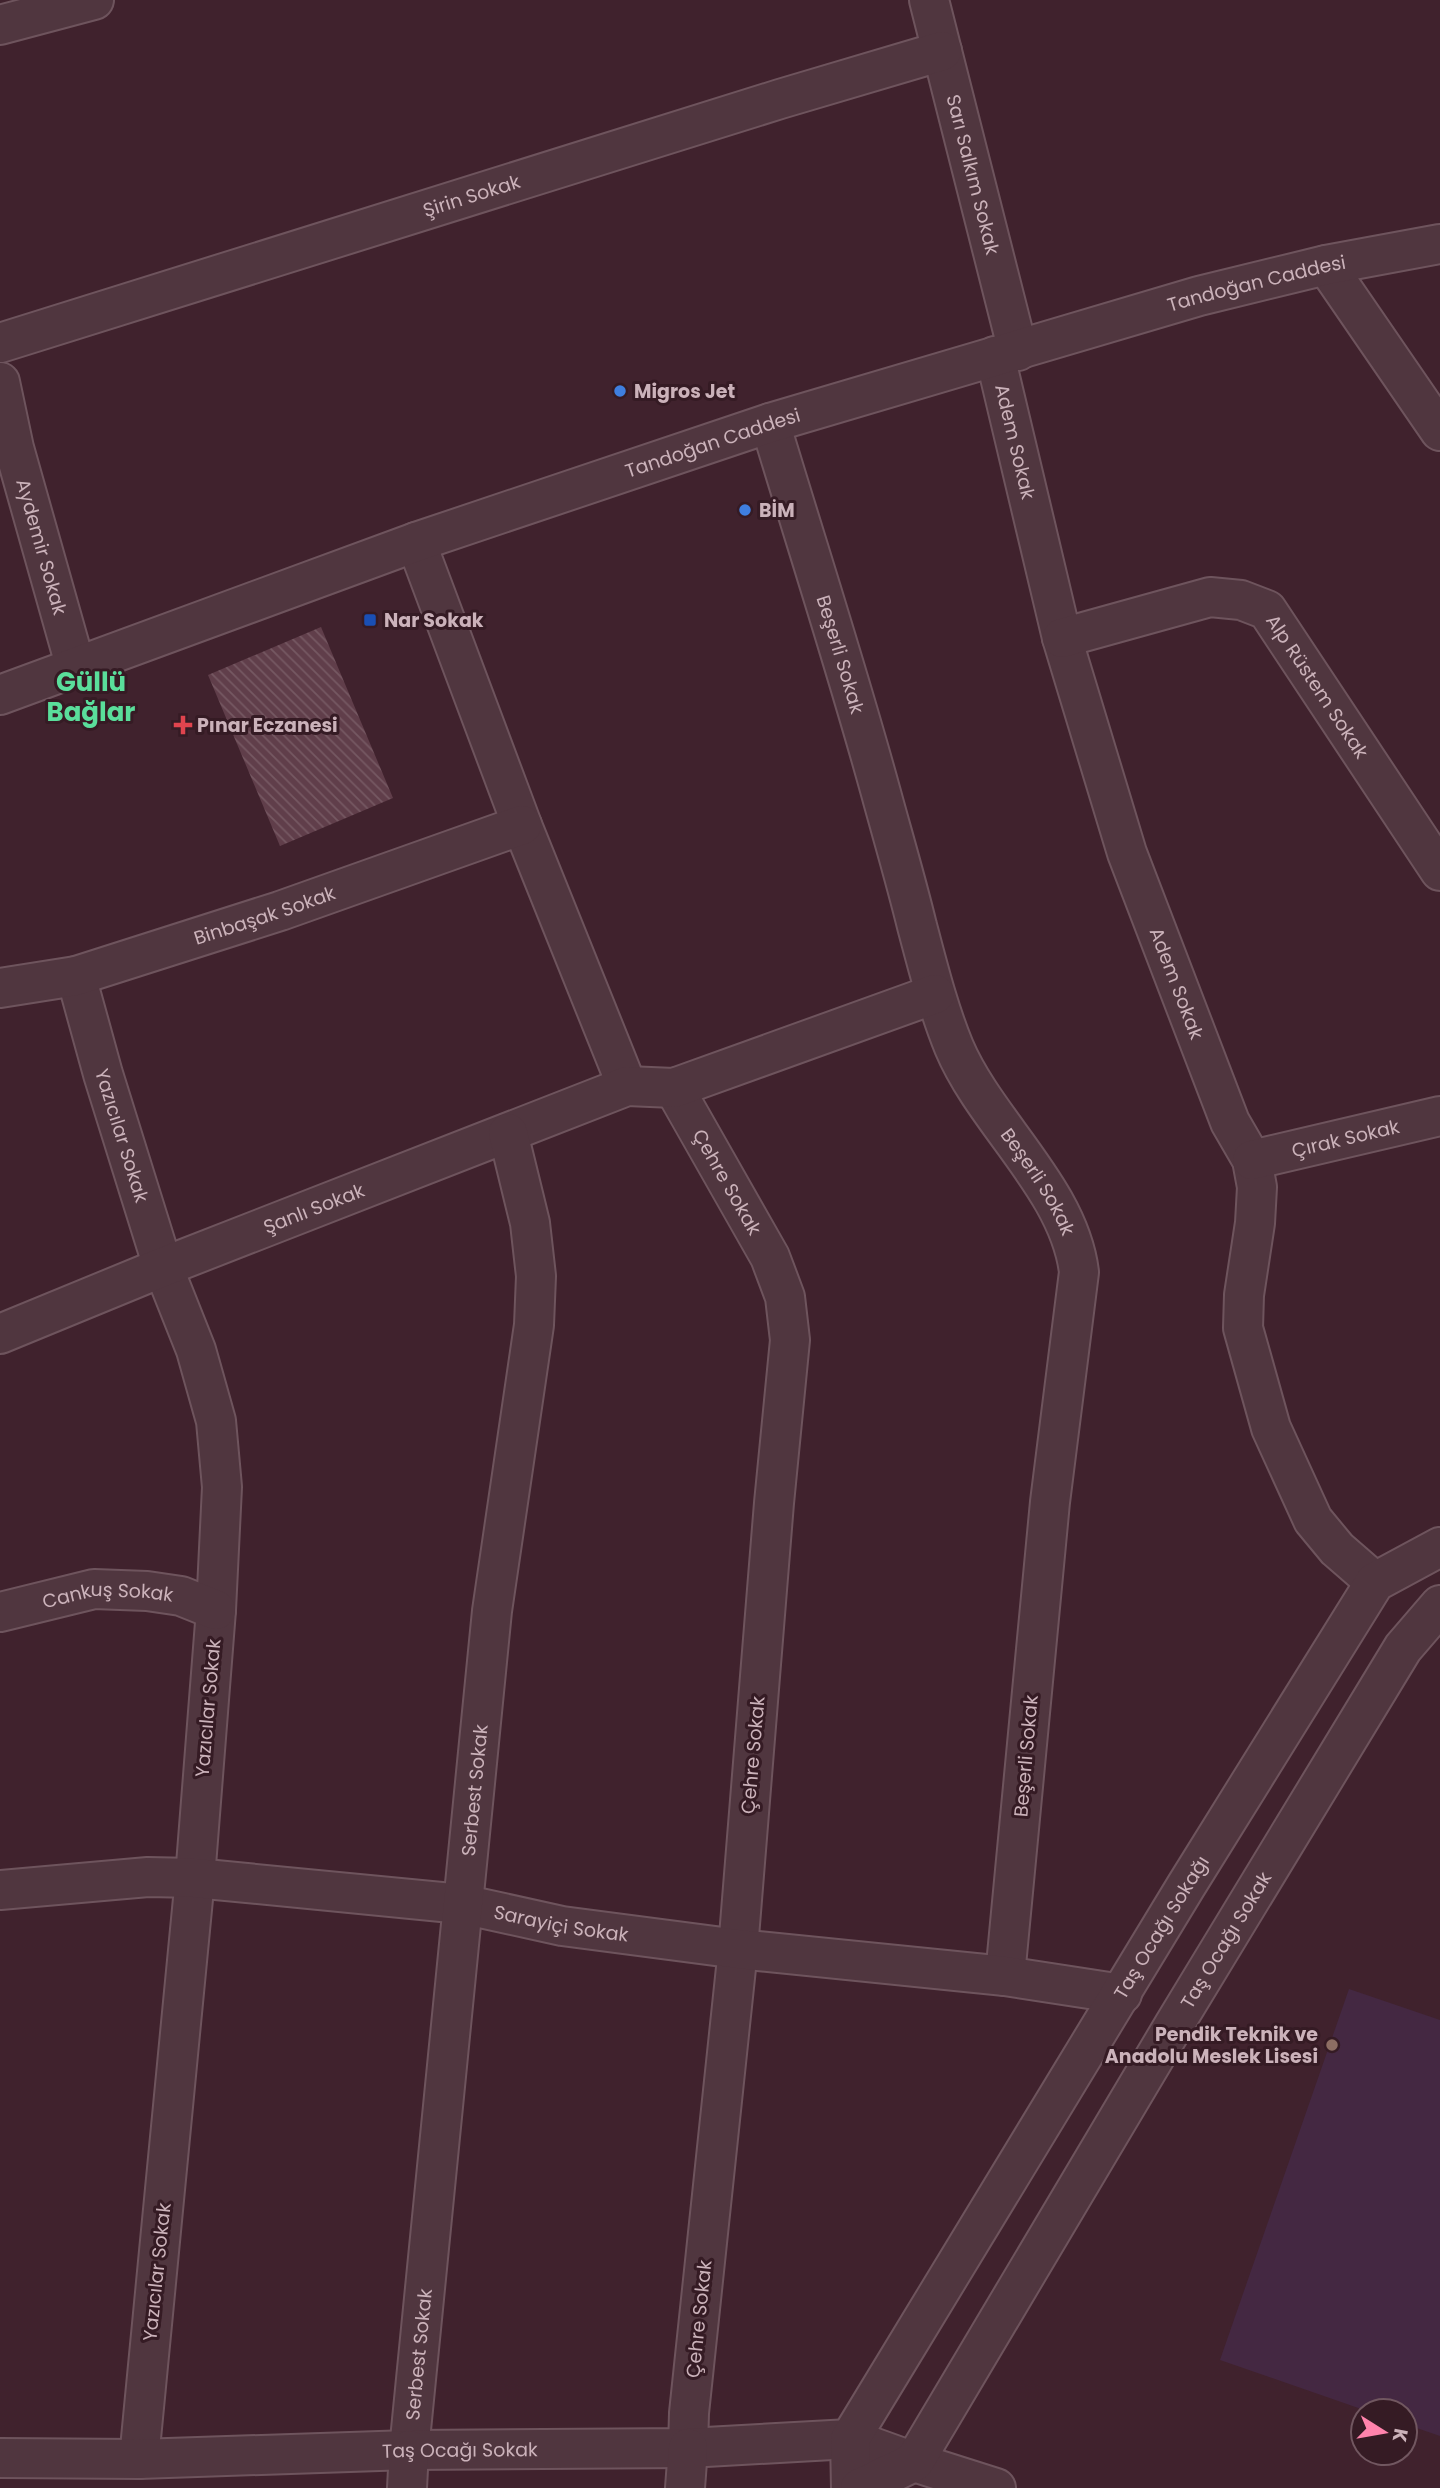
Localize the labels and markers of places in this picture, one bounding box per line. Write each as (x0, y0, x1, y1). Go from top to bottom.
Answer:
place label: Migros Jet (634, 378, 735, 405)
marker: Migros Jet (612, 383, 628, 399)
place label: BİM (759, 497, 795, 524)
marker: BİM (737, 502, 753, 518)
place label: Nar Sokak (384, 607, 484, 634)
marker: Nar Sokak (362, 612, 378, 628)
place label: Pınar Eczanesi (197, 712, 338, 739)
marker: Pınar Eczanesi (175, 717, 191, 733)
place label: Pendik Teknik ve Anadolu Meslek Lisesi (1105, 2021, 1318, 2070)
marker: Pendik Teknik ve Anadolu Meslek Lisesi (1324, 2037, 1340, 2053)

